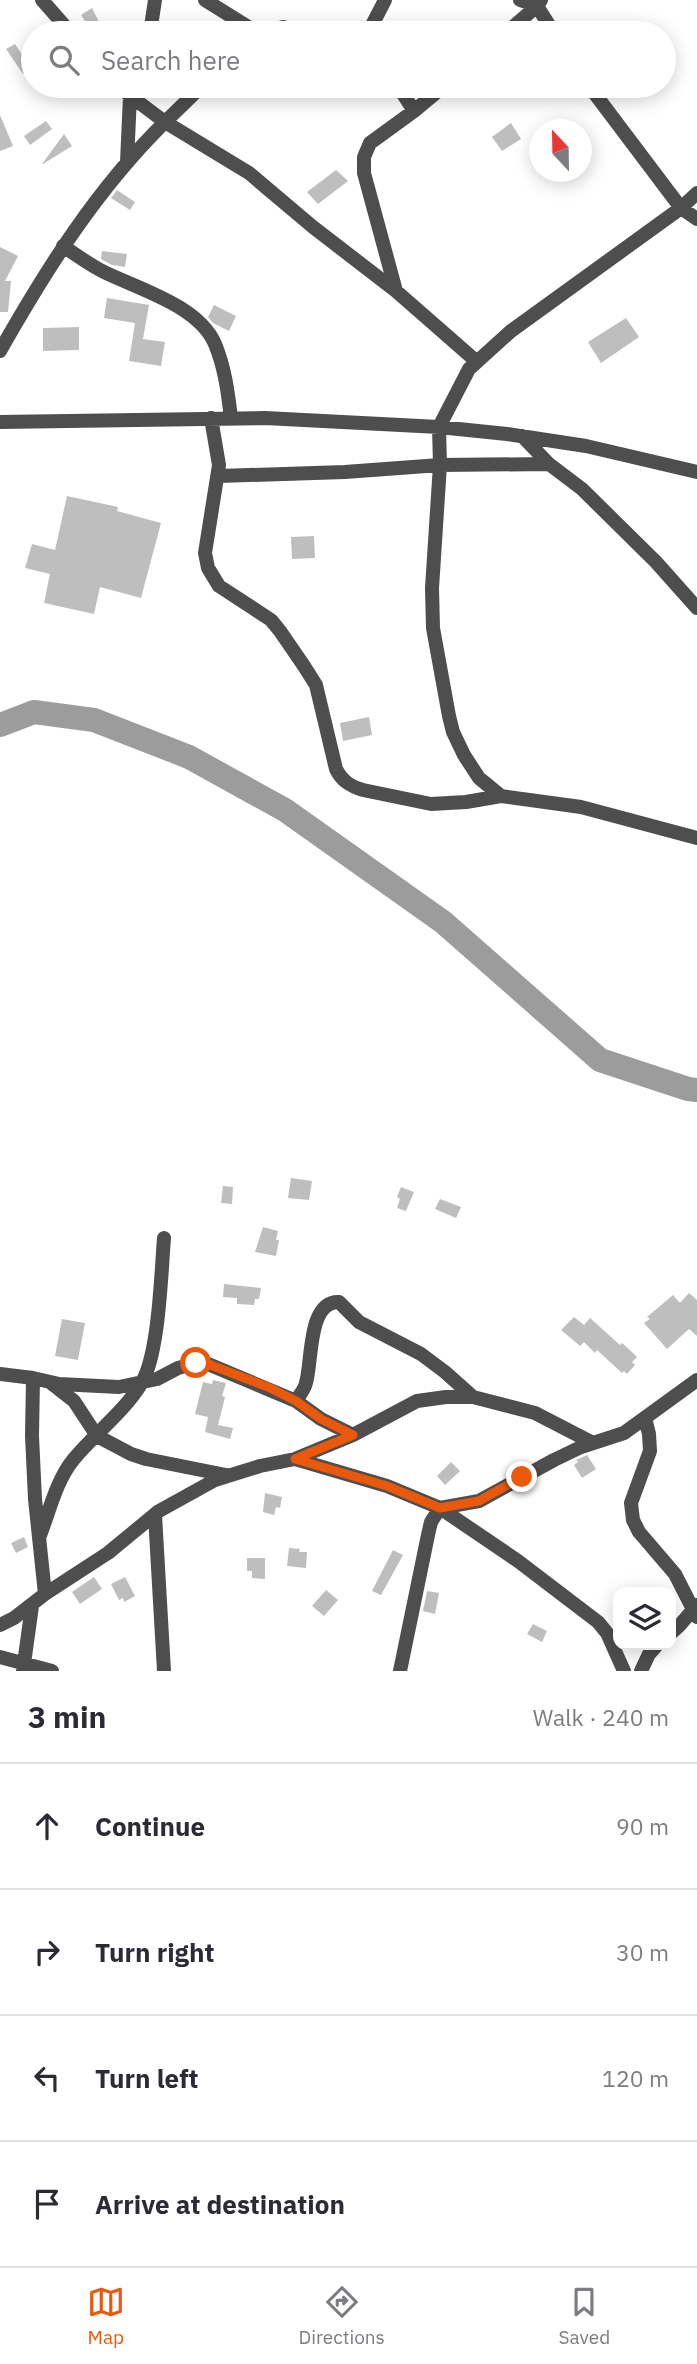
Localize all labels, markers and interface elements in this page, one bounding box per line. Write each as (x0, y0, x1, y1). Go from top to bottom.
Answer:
search box (21, 21, 676, 98)
icon: search (45, 41, 83, 79)
text: Search here (101, 43, 240, 77)
north arrow (529, 119, 592, 182)
route start (180, 1347, 211, 1378)
route end (506, 1461, 537, 1492)
map controls (613, 1587, 676, 1650)
button: layers (613, 1587, 676, 1650)
text: 3 min (28, 1697, 106, 1736)
text: Walk · 240 m (533, 1702, 669, 1732)
icon: ahead (28, 1807, 66, 1845)
text: Continue (95, 1809, 205, 1843)
text: 90 m (616, 1811, 669, 1841)
icon: right (28, 1933, 66, 1971)
text: Turn right (95, 1935, 214, 1969)
text: 30 m (616, 1937, 669, 1967)
icon: left (28, 2059, 66, 2097)
text: Turn left (95, 2061, 198, 2095)
text: 120 m (602, 2063, 669, 2093)
icon: arrive (28, 2185, 66, 2223)
text: Arrive at destination (95, 2187, 345, 2221)
tab: Map (87, 2283, 125, 2349)
tab: Directions (298, 2283, 385, 2349)
tab: Saved (559, 2283, 610, 2349)

